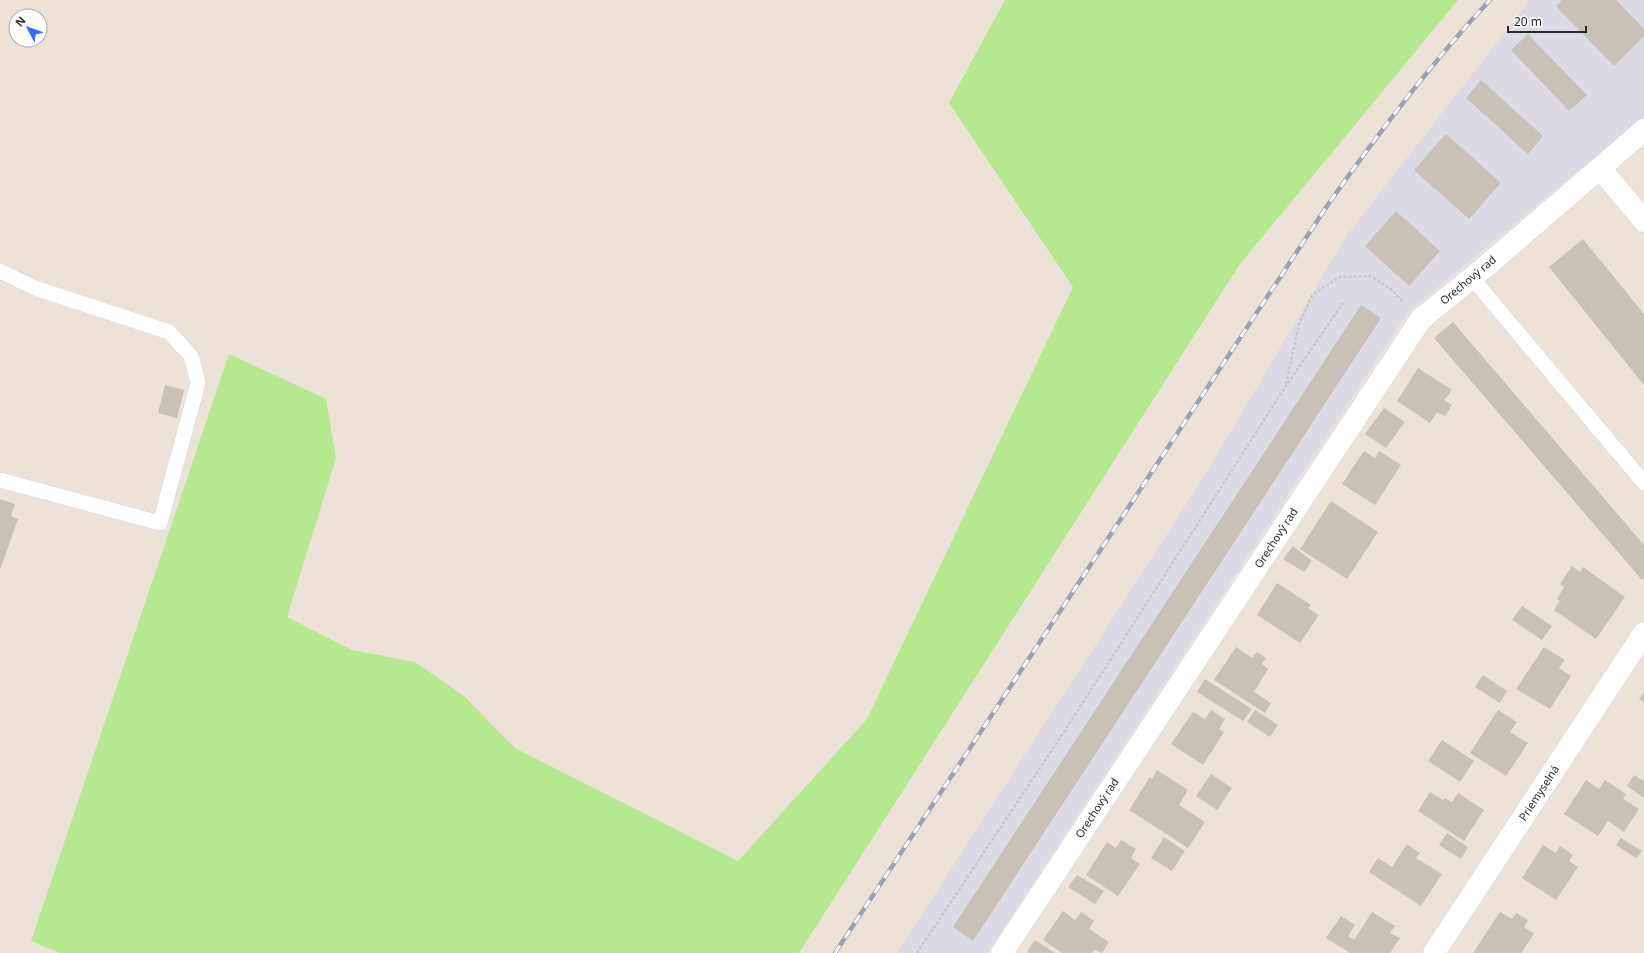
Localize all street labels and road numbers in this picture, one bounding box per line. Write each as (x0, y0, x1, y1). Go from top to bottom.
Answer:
street label: Orechový rad (1436, 252, 1499, 308)
street label: Orechový rad (1251, 505, 1301, 571)
street label: Priemyselná (1515, 762, 1562, 823)
street label: Orechový rad (1072, 775, 1122, 841)

